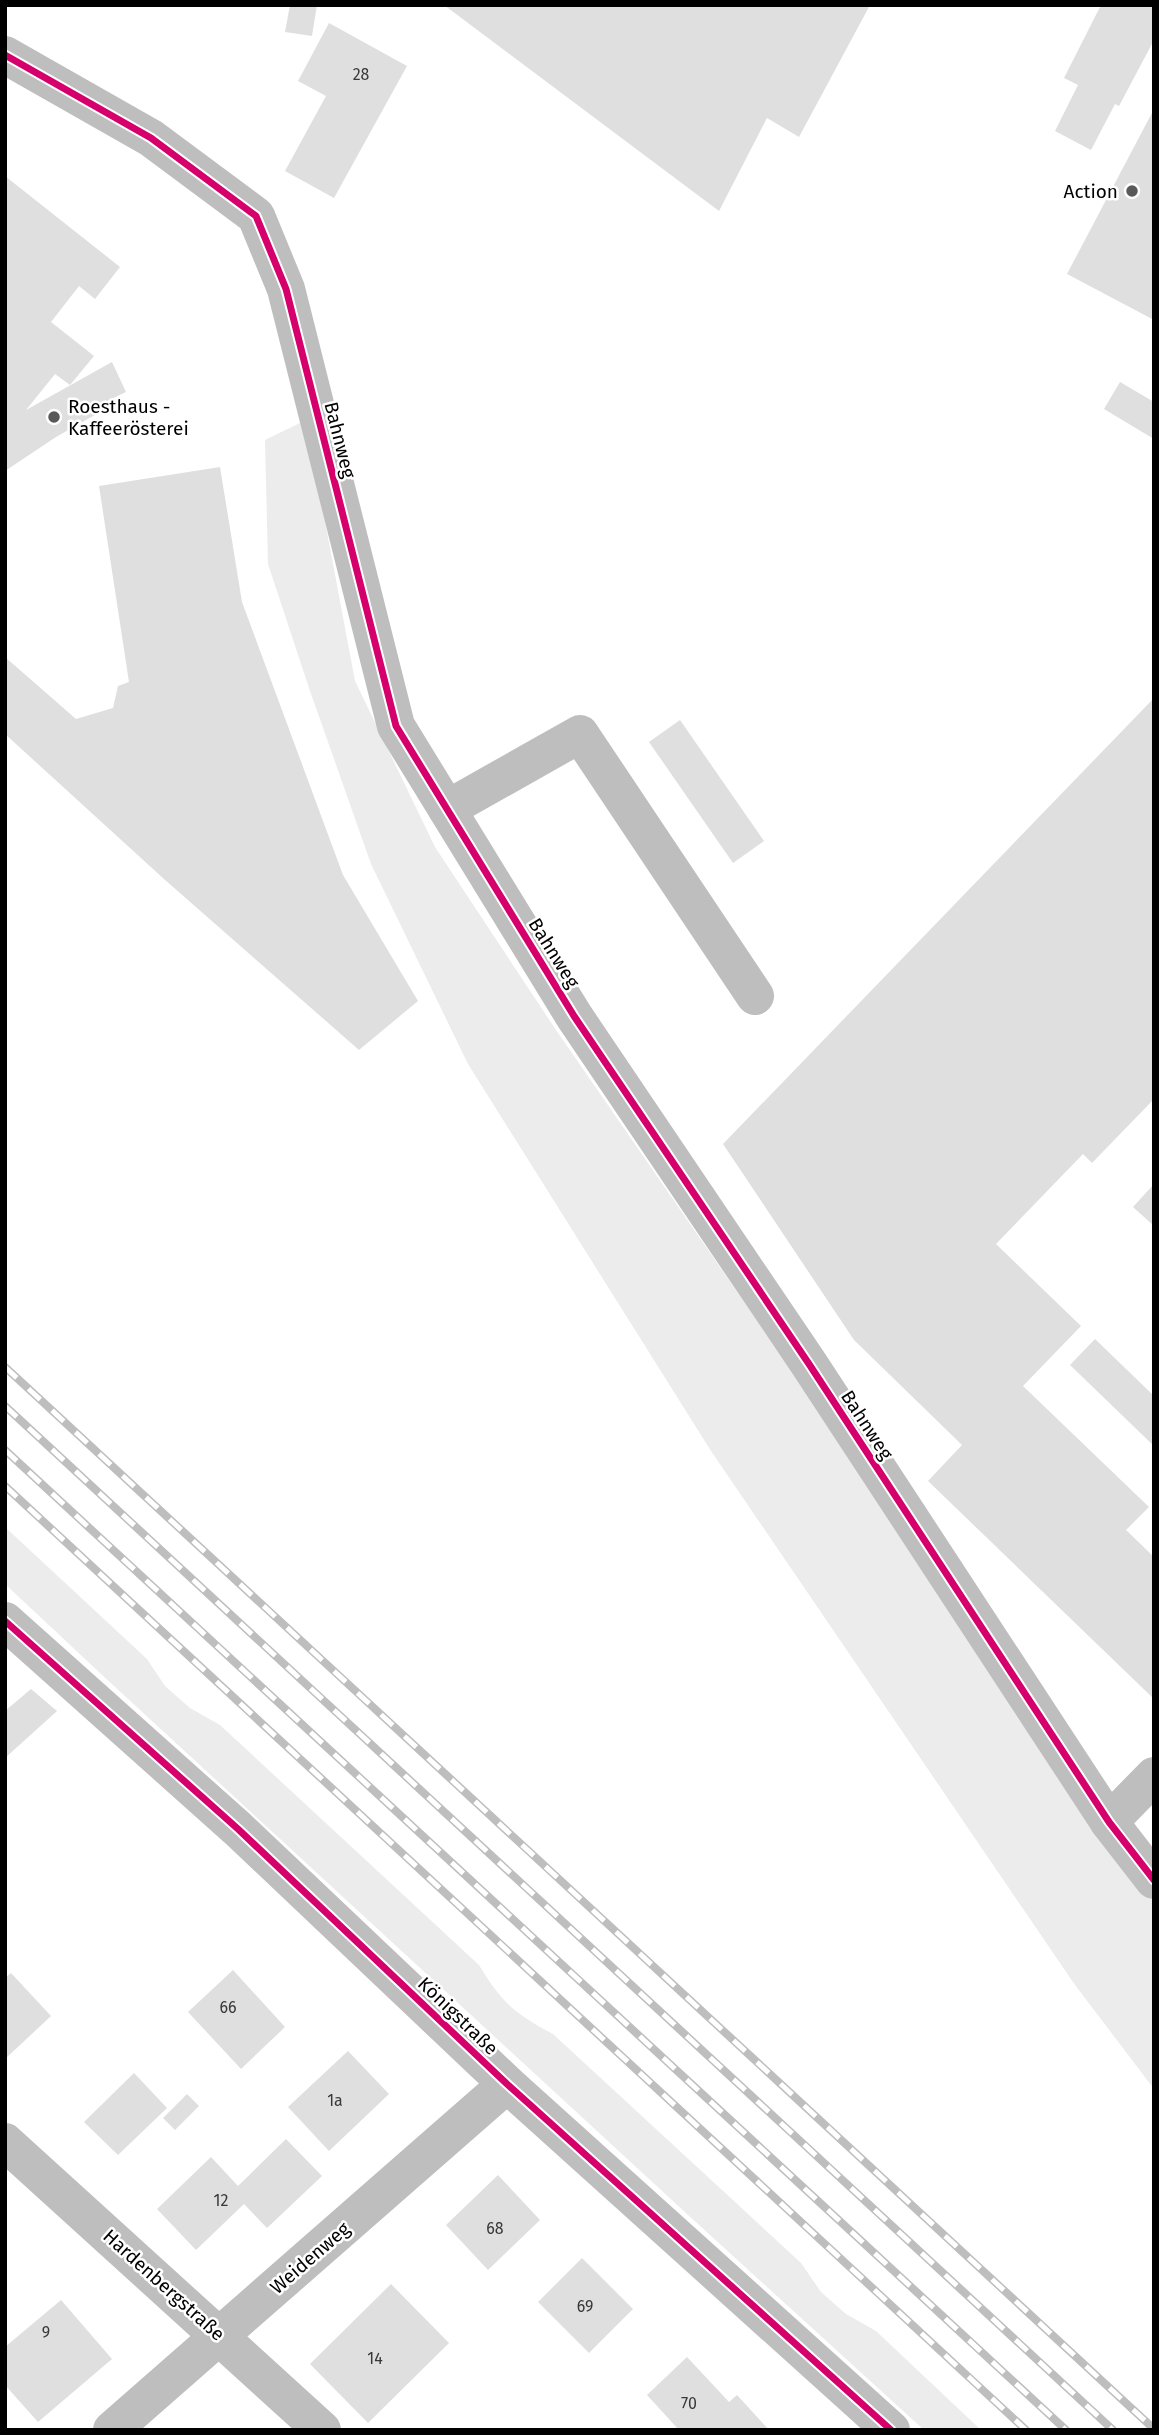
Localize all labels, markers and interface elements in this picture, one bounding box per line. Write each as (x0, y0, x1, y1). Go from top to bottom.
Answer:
house number: 28 (353, 65, 370, 84)
place label: Action (1064, 180, 1118, 203)
marker: Action (1124, 183, 1140, 199)
place label: Roesthaus - Kaffeerösterei (68, 395, 189, 440)
street label: Bahnweg (319, 399, 361, 481)
marker: Roesthaus - Kaffeerösterei (46, 409, 62, 425)
street label: Bahnweg (524, 914, 584, 992)
street label: Bahnweg (836, 1386, 898, 1464)
street label: Königstraße (413, 1972, 503, 2060)
house number: 66 (219, 1998, 237, 2017)
house number: 1a (327, 2091, 343, 2110)
house number: 12 (214, 2191, 228, 2210)
street label: Weidenweg (265, 2217, 355, 2299)
house number: 68 (486, 2219, 504, 2238)
street label: Hardenbergstraße (98, 2224, 230, 2346)
house number: 69 (577, 2297, 593, 2316)
house number: 9 (42, 2323, 50, 2342)
house number: 14 (367, 2349, 383, 2368)
house number: 70 (681, 2394, 697, 2413)

